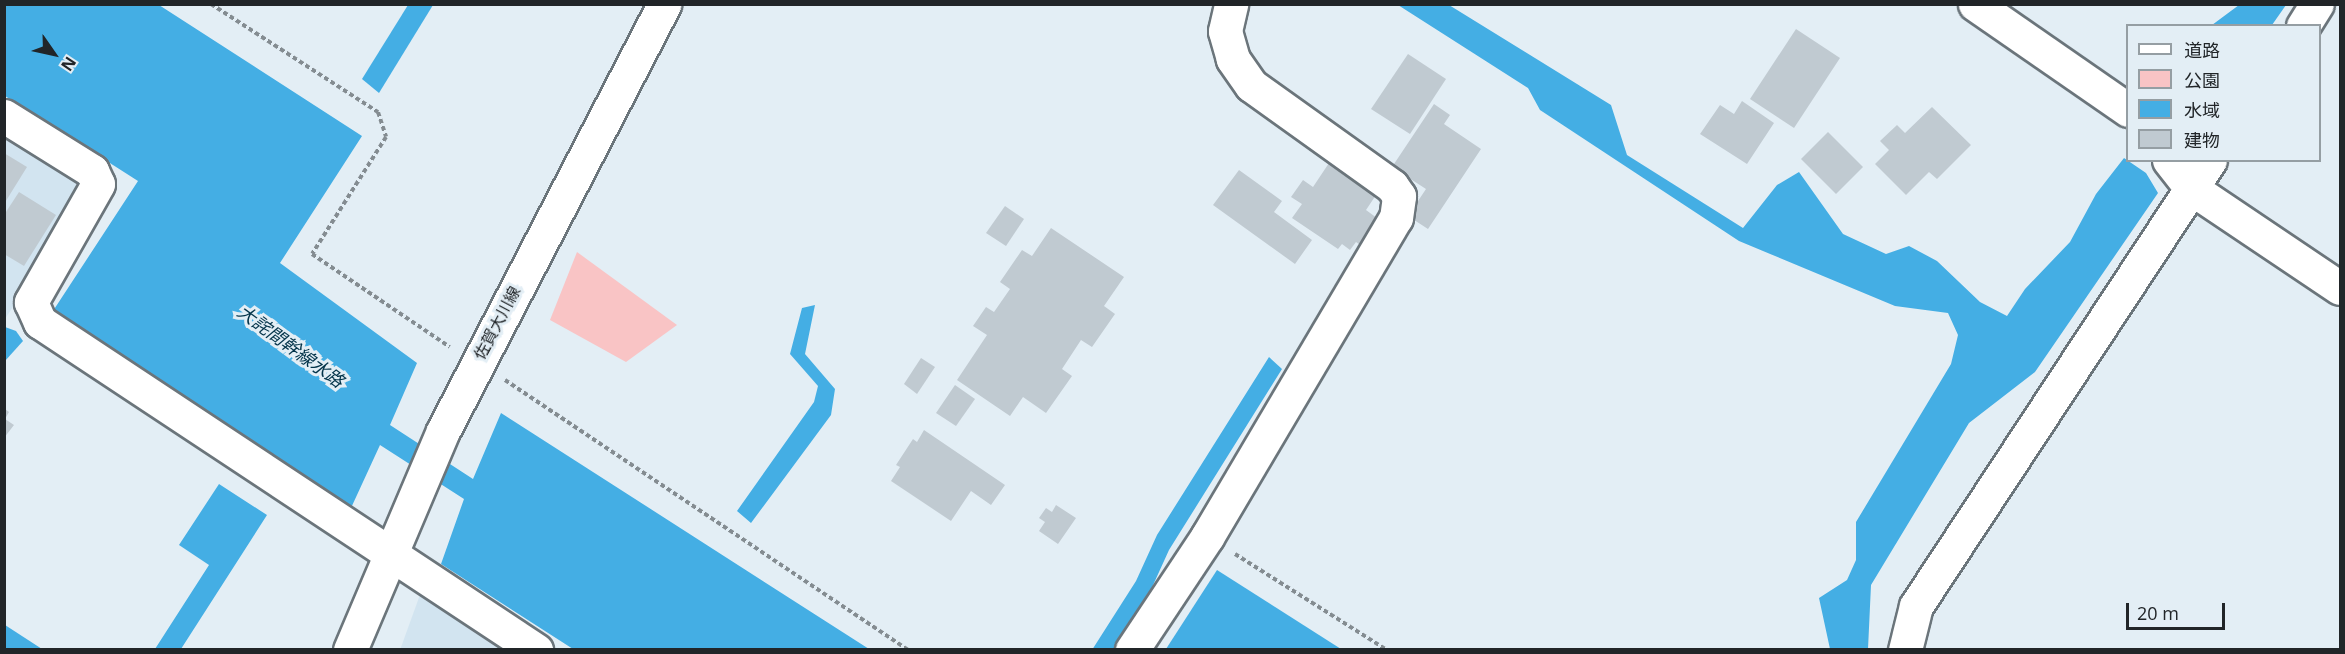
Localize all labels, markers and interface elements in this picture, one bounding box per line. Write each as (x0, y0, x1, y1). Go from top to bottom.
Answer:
north arrow (24, 24, 84, 84)
legend (2126, 24, 2321, 162)
text: 道路 (2184, 38, 2220, 62)
text: N (56, 53, 82, 76)
text: 公園 (2184, 68, 2220, 92)
text: 水域 (2184, 98, 2220, 122)
text: 建物 (2184, 128, 2220, 152)
street label: 佐賀大川線 (470, 283, 524, 363)
water label: 大詫間幹線水路 (234, 300, 348, 392)
scale bar (2129, 591, 2228, 629)
text: 20 m (2137, 601, 2179, 625)

